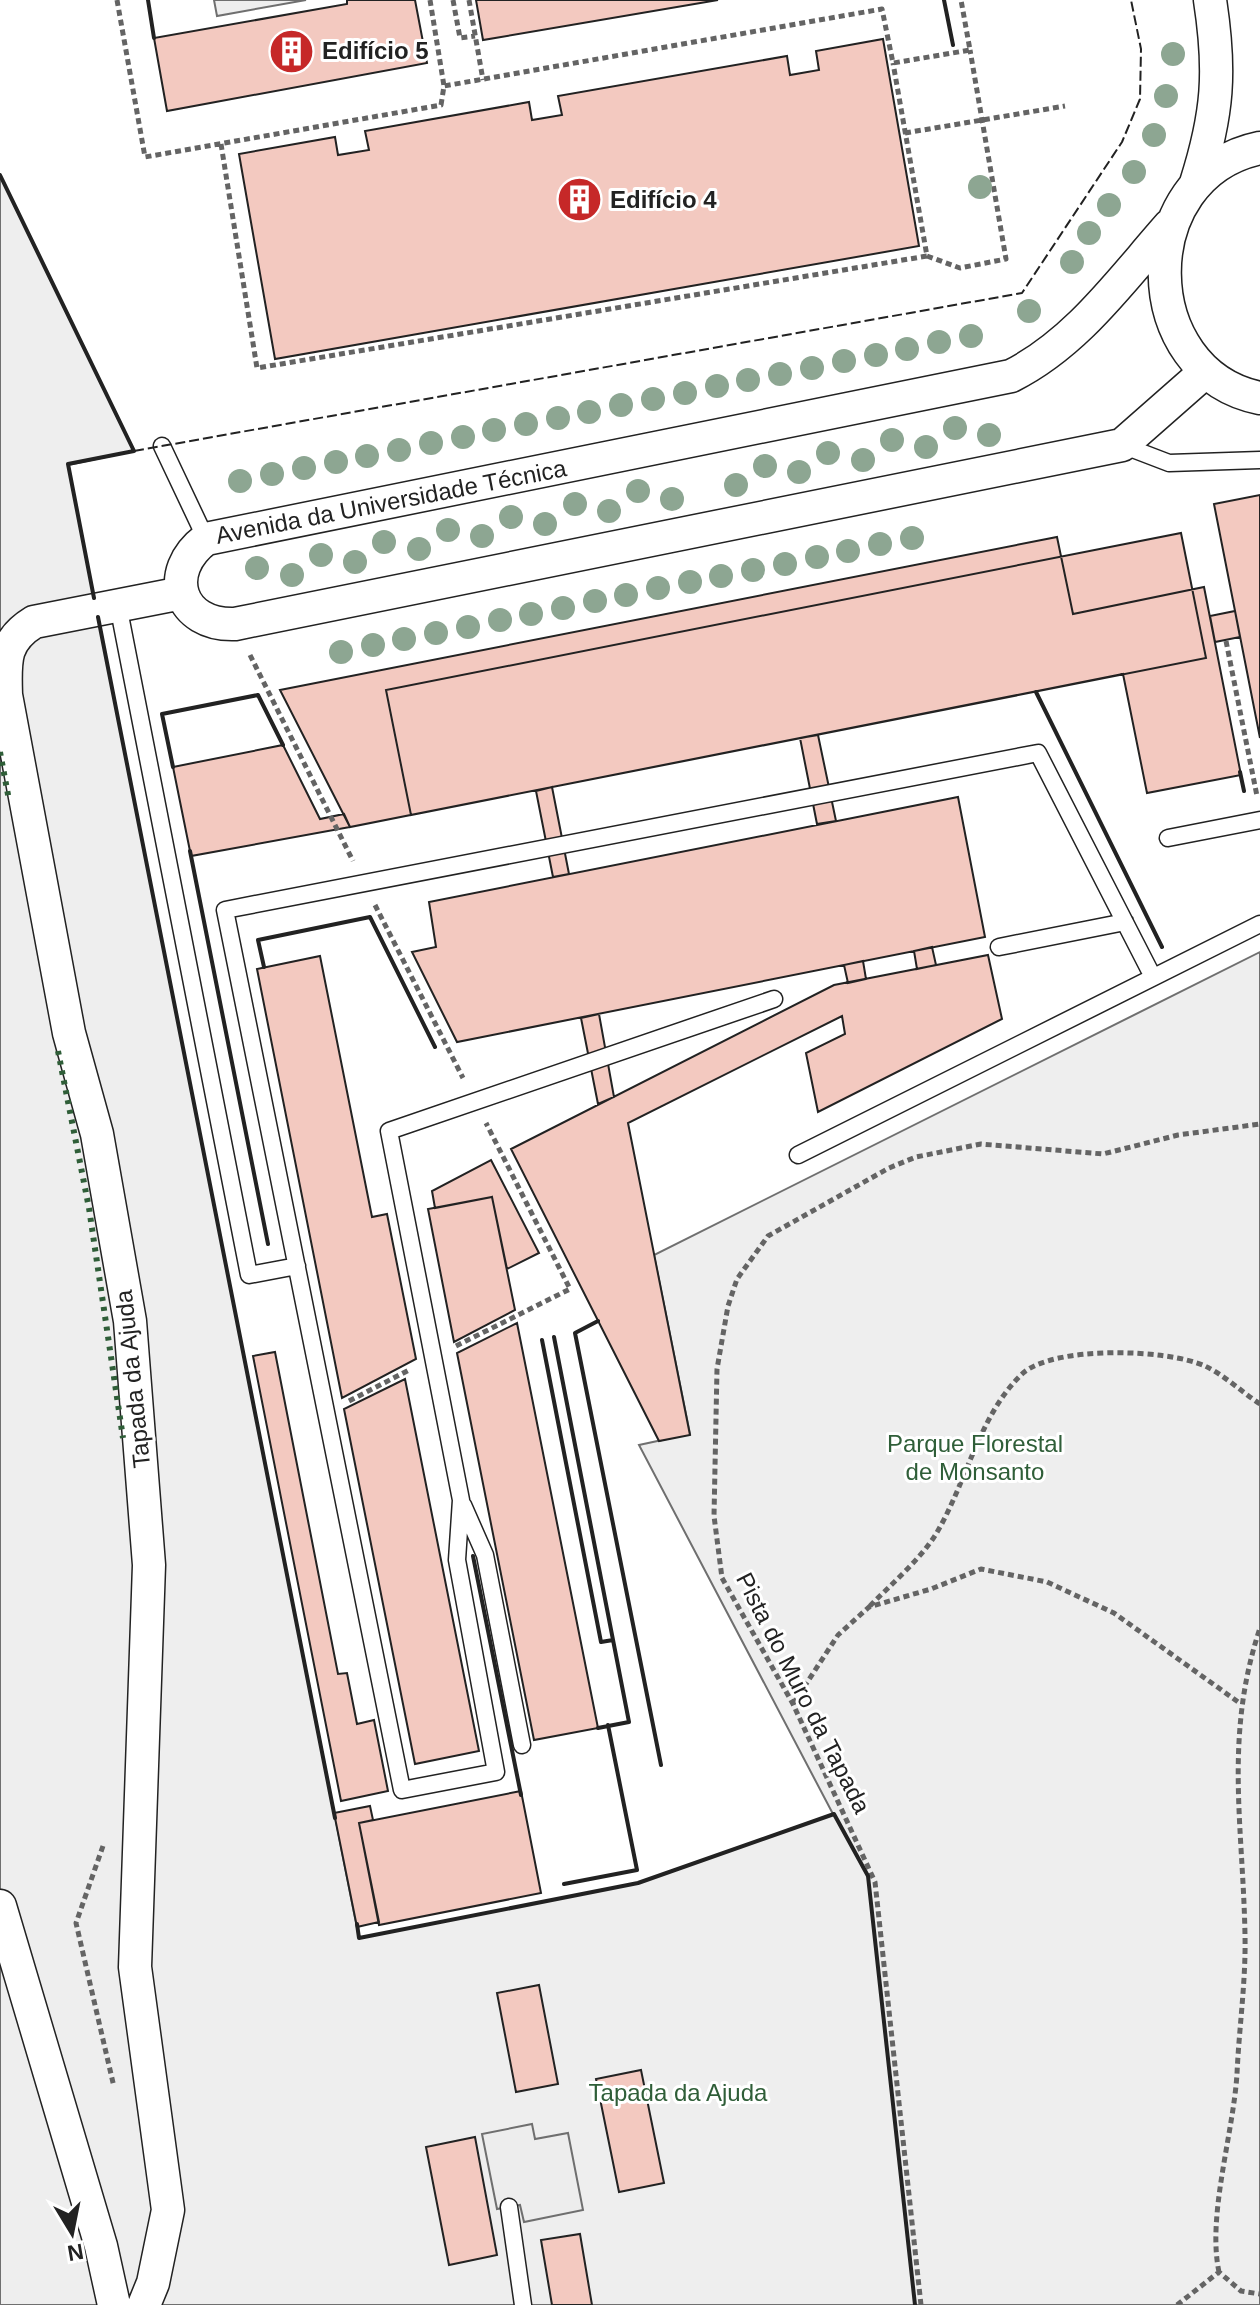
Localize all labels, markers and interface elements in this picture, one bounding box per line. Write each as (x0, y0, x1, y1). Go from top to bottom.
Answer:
building icon: Edifício 5 (267, 27, 315, 75)
place label: Edifício 5 (322, 37, 429, 64)
building icon: Edifício 4 (555, 176, 603, 224)
place label: Edifício 4 (610, 186, 717, 213)
street label: Avenida da Universidade Técnica (213, 454, 569, 549)
street label: Tapada da Ajuda (110, 1288, 155, 1469)
park label: Parque Florestal de Monsanto (887, 1430, 1063, 1485)
street label: Pista do Muro da Tapada (731, 1568, 876, 1818)
park label: Tapada da Ajuda (589, 2079, 768, 2106)
north arrow (32, 2193, 112, 2273)
text: N (65, 2239, 85, 2266)

